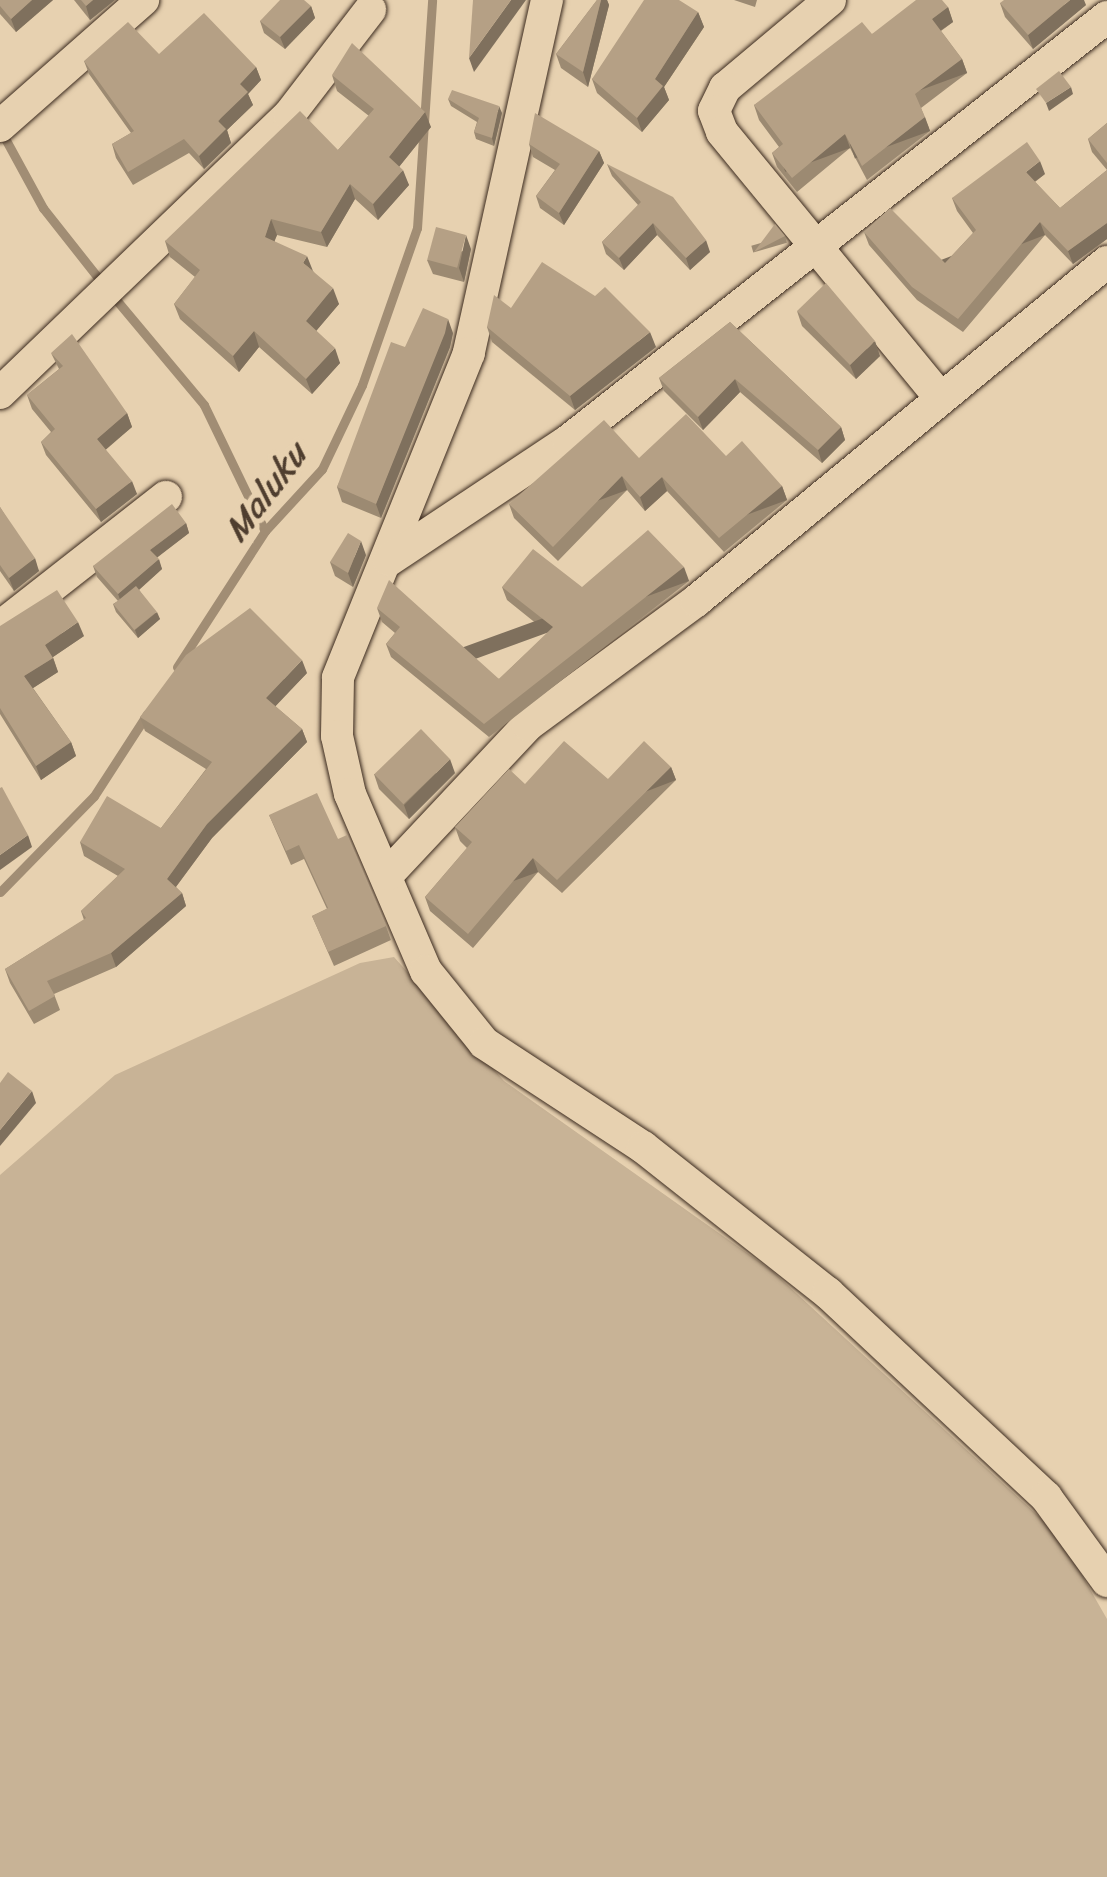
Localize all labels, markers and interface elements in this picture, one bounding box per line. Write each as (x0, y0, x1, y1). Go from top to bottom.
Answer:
water label: Maluku (214, 435, 316, 549)

